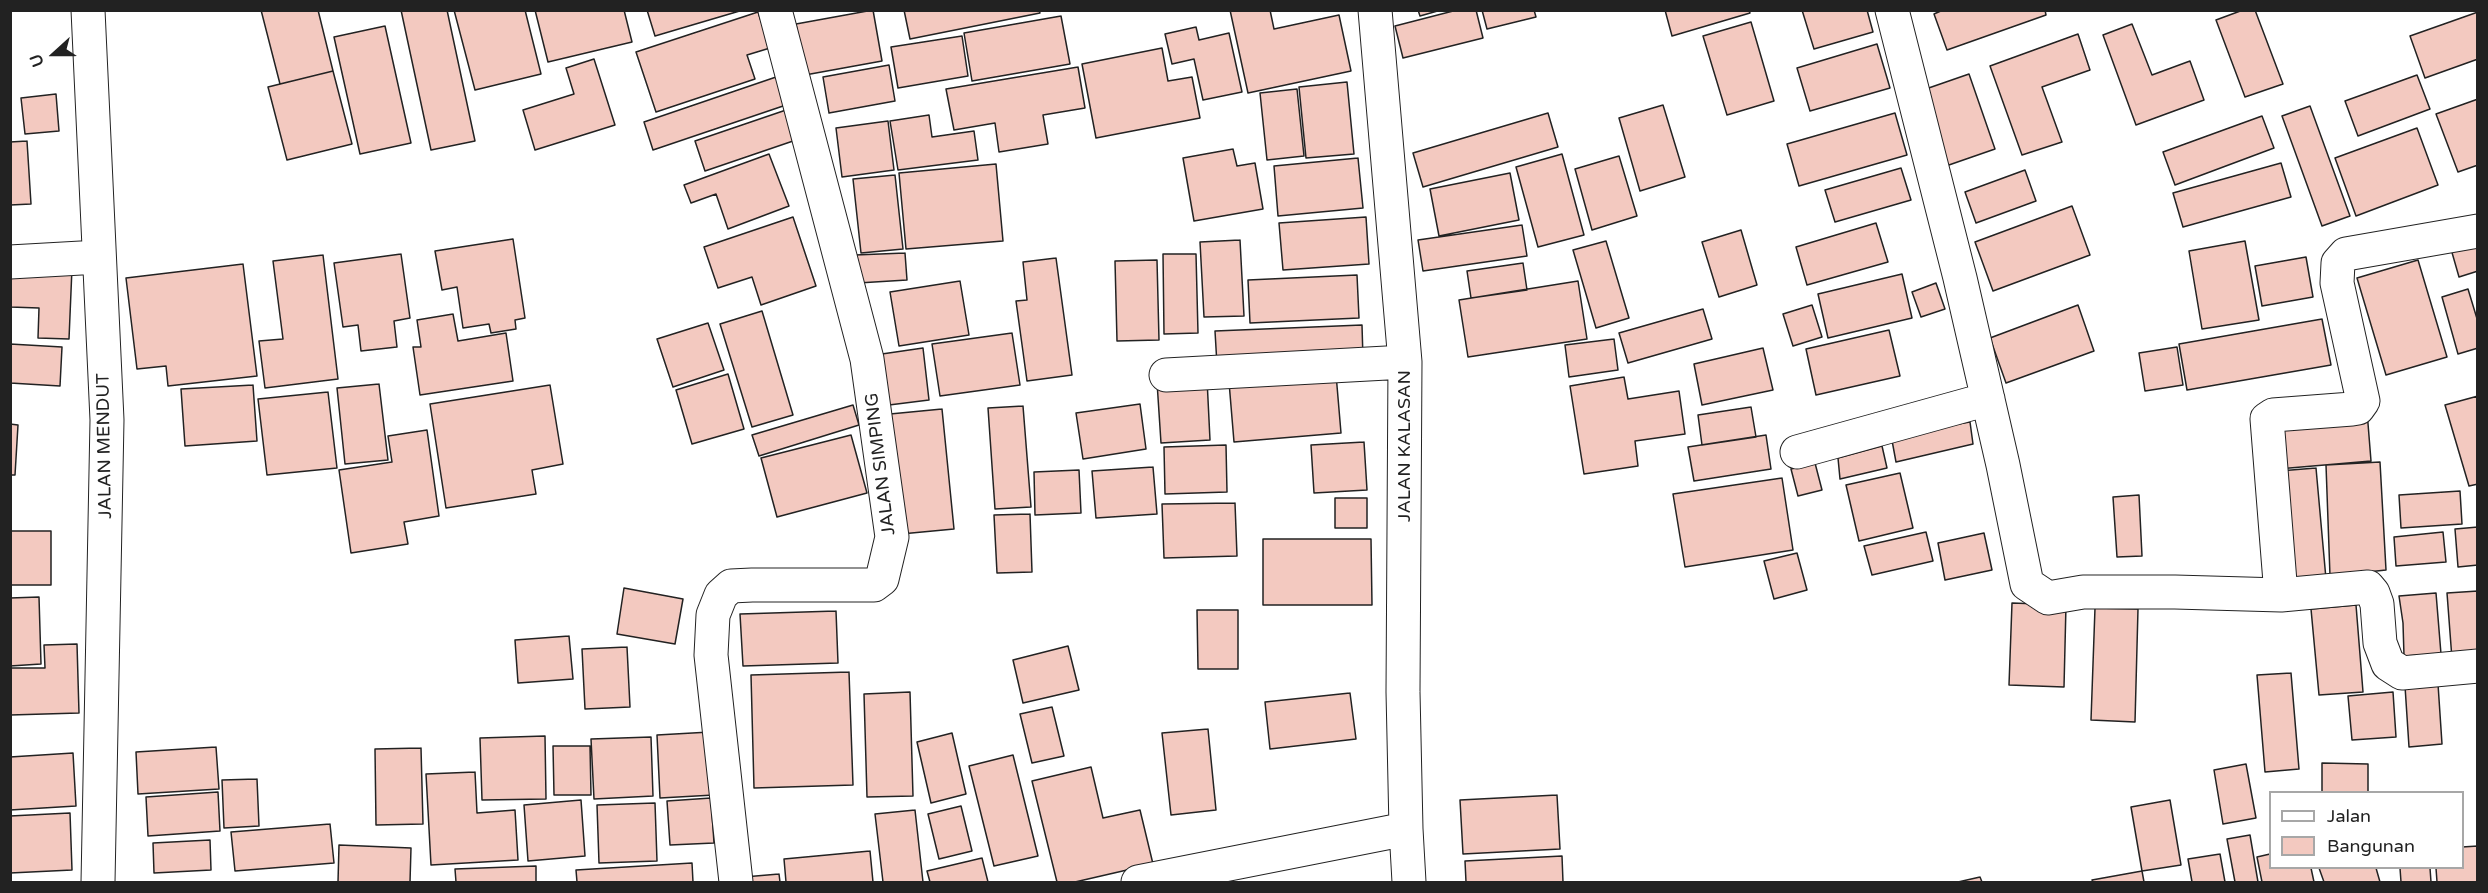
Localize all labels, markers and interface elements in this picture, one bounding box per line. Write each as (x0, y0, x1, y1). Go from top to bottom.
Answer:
north arrow (24, 24, 84, 84)
text: U (26, 51, 49, 70)
street label: JALAN KALASAN (1394, 370, 1416, 522)
street label: JALAN MENDUT (93, 373, 117, 519)
street label: JALAN SIMPING (862, 392, 900, 536)
legend (2269, 791, 2464, 869)
text: Jalan (2327, 805, 2371, 827)
text: Bangunan (2327, 835, 2415, 857)

